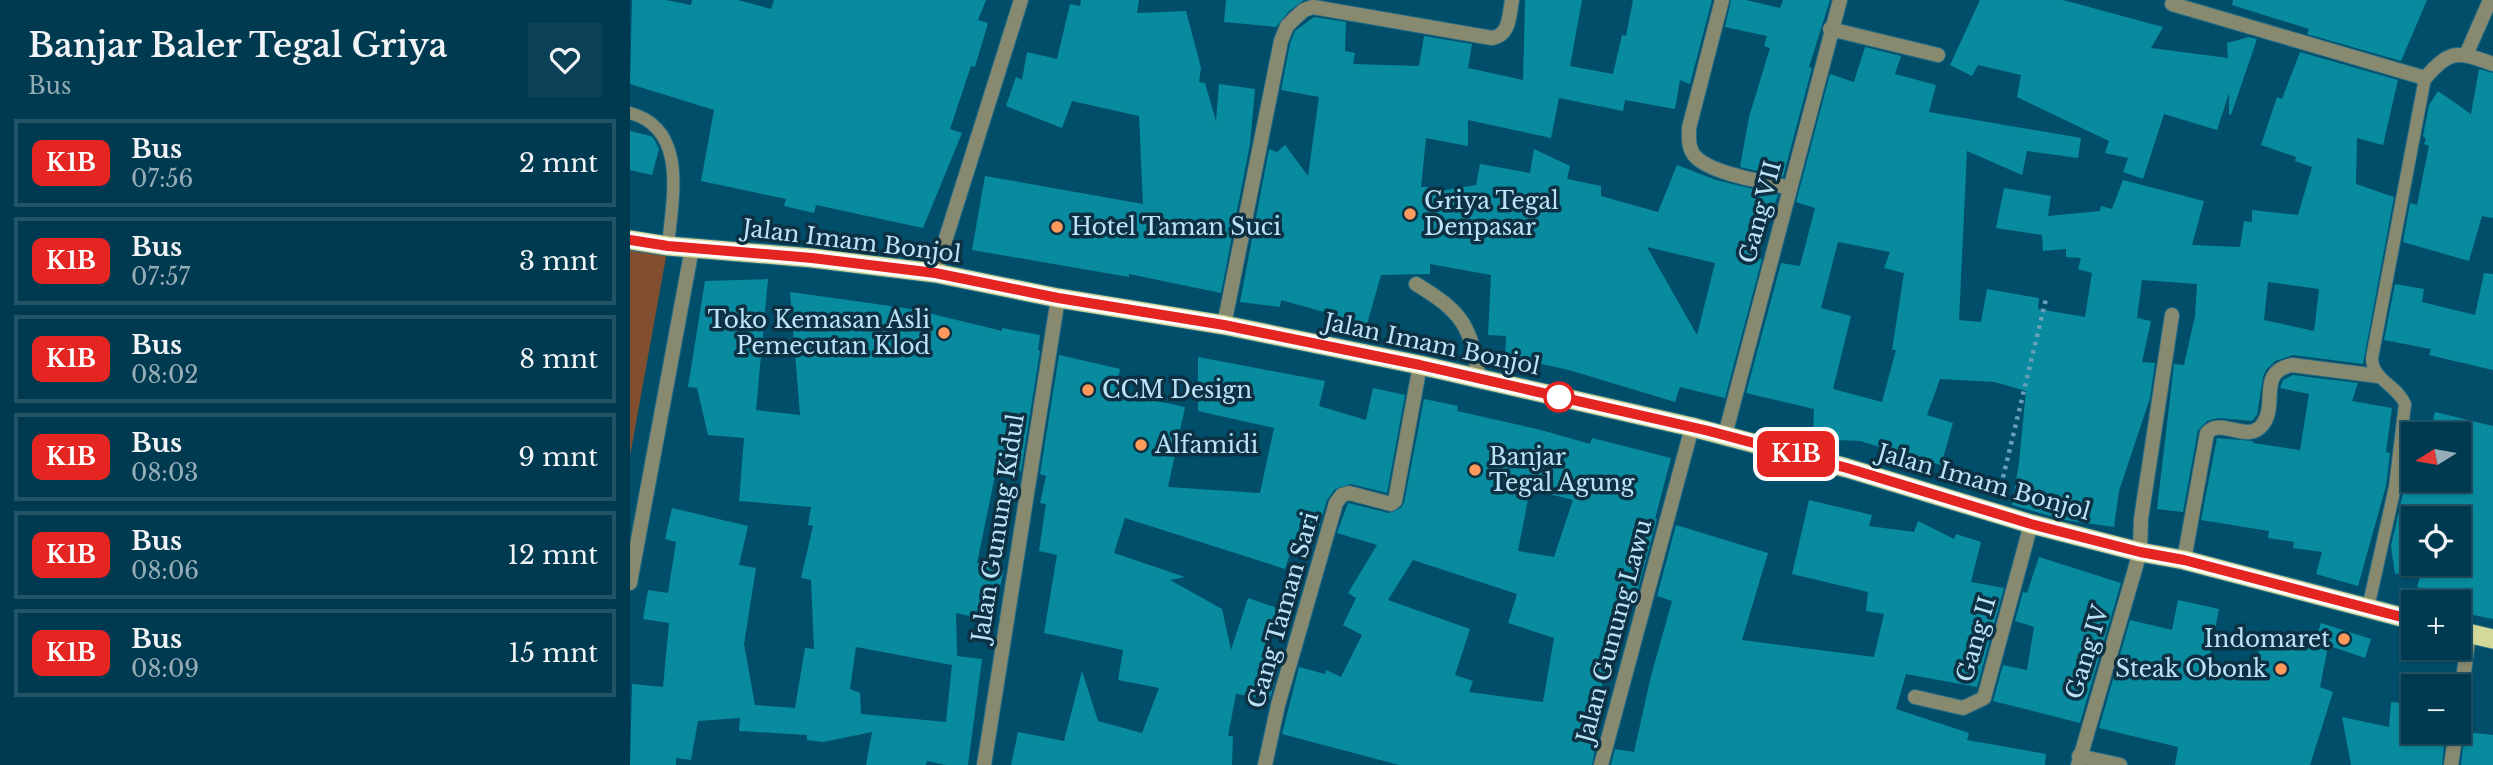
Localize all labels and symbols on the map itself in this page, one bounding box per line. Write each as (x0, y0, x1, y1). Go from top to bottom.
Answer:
street label: Gang VII (1733, 158, 1787, 266)
place label: Griya Tegal Denpasar (1424, 187, 1559, 241)
marker: Griya Tegal Denpasar (1402, 206, 1418, 222)
street label: Jalan Imam Bonjol (738, 213, 963, 268)
place label: Hotel Taman Suci (1071, 213, 1281, 241)
marker: Hotel Taman Suci (1049, 219, 1065, 235)
place label: Toko Kemasan Asli Pemecutan Klod (708, 306, 930, 360)
street label: Jalan Imam Bonjol (1319, 307, 1543, 381)
marker: Toko Kemasan Asli Pemecutan Klod (936, 325, 952, 341)
place label: CCM Design (1102, 376, 1252, 404)
marker: CCM Design (1080, 382, 1096, 398)
unlabelled marker (1544, 382, 1574, 412)
street label: Jalan Gunung Kidul (966, 412, 1030, 647)
north arrow (2401, 422, 2471, 492)
place label: Alfamidi (1154, 431, 1258, 459)
line badge: K1B (1756, 431, 1836, 477)
marker: Alfamidi (1133, 437, 1149, 453)
street label: Jalan Imam Bonjol (1872, 437, 2094, 526)
place label: Banjar Tegal Agung (1489, 443, 1635, 497)
marker: Banjar Tegal Agung (1467, 462, 1483, 478)
street label: Gang Taman Sari (1242, 508, 1324, 711)
street label: Jalan Gunung Lawu (1570, 516, 1657, 749)
street label: Gang II (1950, 593, 2002, 685)
street label: Gang IV (2060, 601, 2115, 702)
place label: Indomaret (2204, 625, 2330, 653)
marker: Indomaret (2336, 631, 2352, 647)
place label: Steak Obonk (2115, 655, 2268, 683)
marker: Steak Obonk (2273, 661, 2289, 677)

